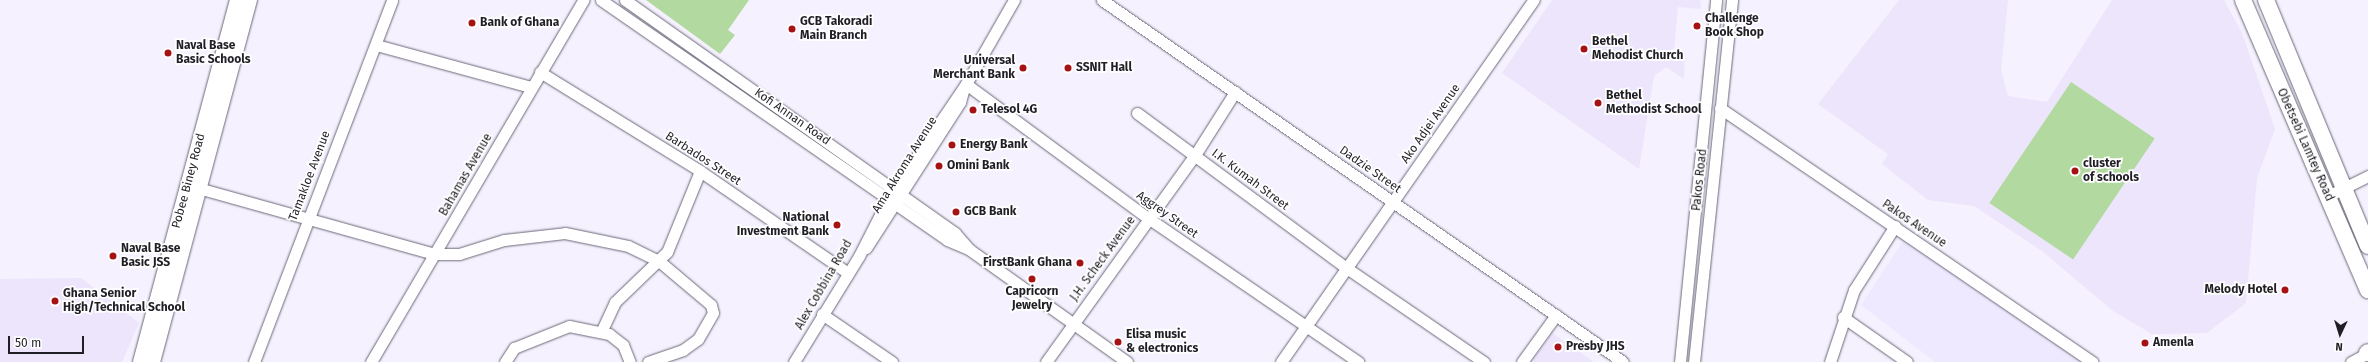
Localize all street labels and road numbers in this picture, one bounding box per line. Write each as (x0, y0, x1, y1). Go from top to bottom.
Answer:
street label: Ako Adjei Avenue (1398, 82, 1464, 166)
street label: Kofi Annan Road (751, 85, 833, 149)
street label: Obetsebi Lamtey Road (2274, 86, 2336, 204)
street label: Ama Akroma Avenue (869, 114, 941, 216)
street label: Tamakloe Avenue (286, 129, 334, 223)
street label: Barbados Street (662, 129, 744, 189)
street label: Bahamas Avenue (437, 131, 495, 219)
street label: Pobee Biney Road (169, 132, 209, 230)
street label: Dadzie Street (1336, 143, 1404, 197)
street label: I.K. Kumah Street (1209, 146, 1291, 214)
street label: Pakos Road (1690, 148, 1710, 212)
street label: Aggrey Street (1133, 189, 1201, 241)
street label: Pakos Avenue (1879, 197, 1949, 251)
street label: J.H. Scheck Avenue (1067, 214, 1139, 304)
street label: Alex Cobbina Road (792, 238, 856, 332)

